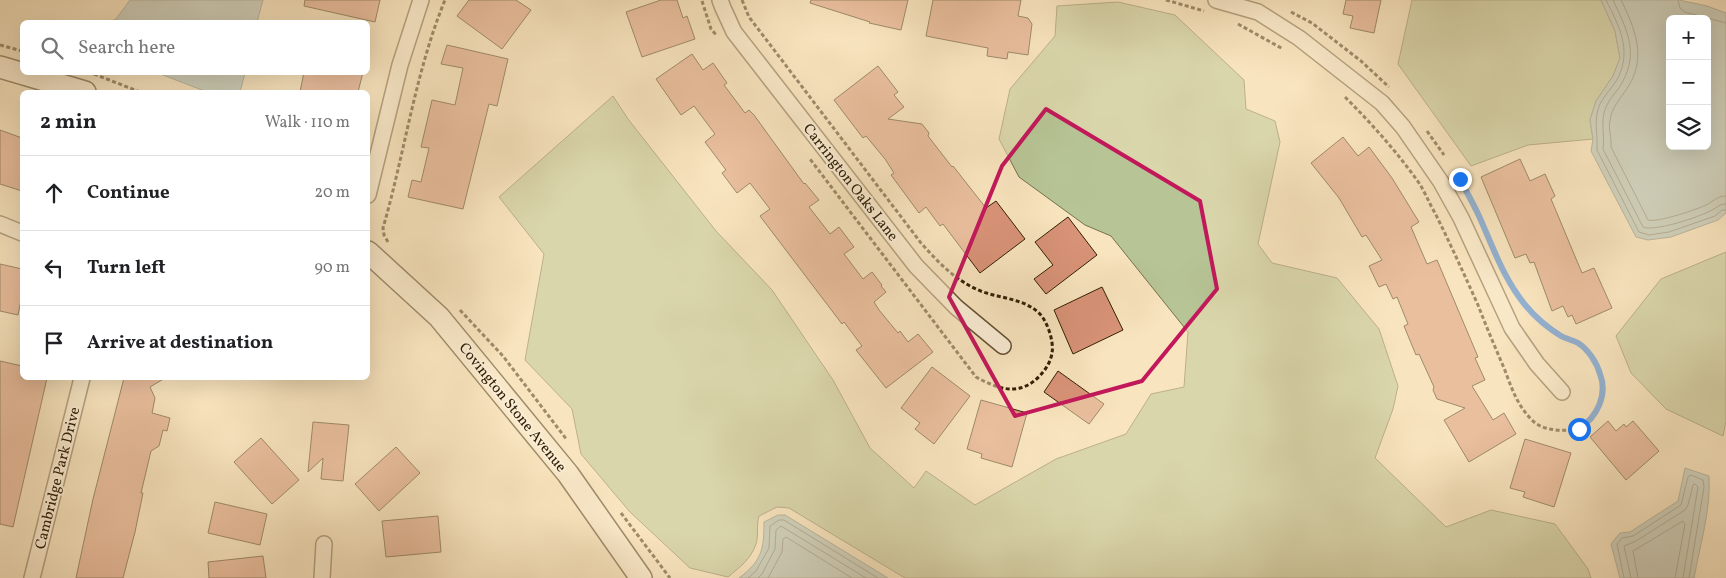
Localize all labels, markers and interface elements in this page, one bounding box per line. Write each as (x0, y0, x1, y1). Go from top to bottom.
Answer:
map controls (1666, 15, 1711, 150)
button: + (1666, 15, 1711, 60)
search box (20, 20, 370, 75)
icon: search (38, 34, 66, 62)
text: Search here (78, 35, 175, 61)
button: − (1666, 60, 1711, 105)
button: layers (1666, 105, 1711, 150)
text: 2 min (40, 108, 97, 137)
text: Walk · 110 m (265, 112, 350, 134)
street label: Carrington Oaks Lane (797, 120, 902, 246)
route end (1449, 168, 1472, 191)
icon: ahead (40, 179, 68, 207)
text: Continue (87, 180, 170, 206)
text: 20 m (315, 182, 350, 204)
icon: left (40, 254, 68, 282)
text: Turn left (87, 255, 166, 281)
text: 90 m (314, 257, 350, 279)
icon: arrive (40, 329, 68, 357)
text: Arrive at destination (87, 330, 273, 356)
street label: Covington Stone Avenue (453, 339, 571, 477)
street label: Cambridge Park Drive (31, 405, 86, 552)
route start (1568, 418, 1591, 441)

